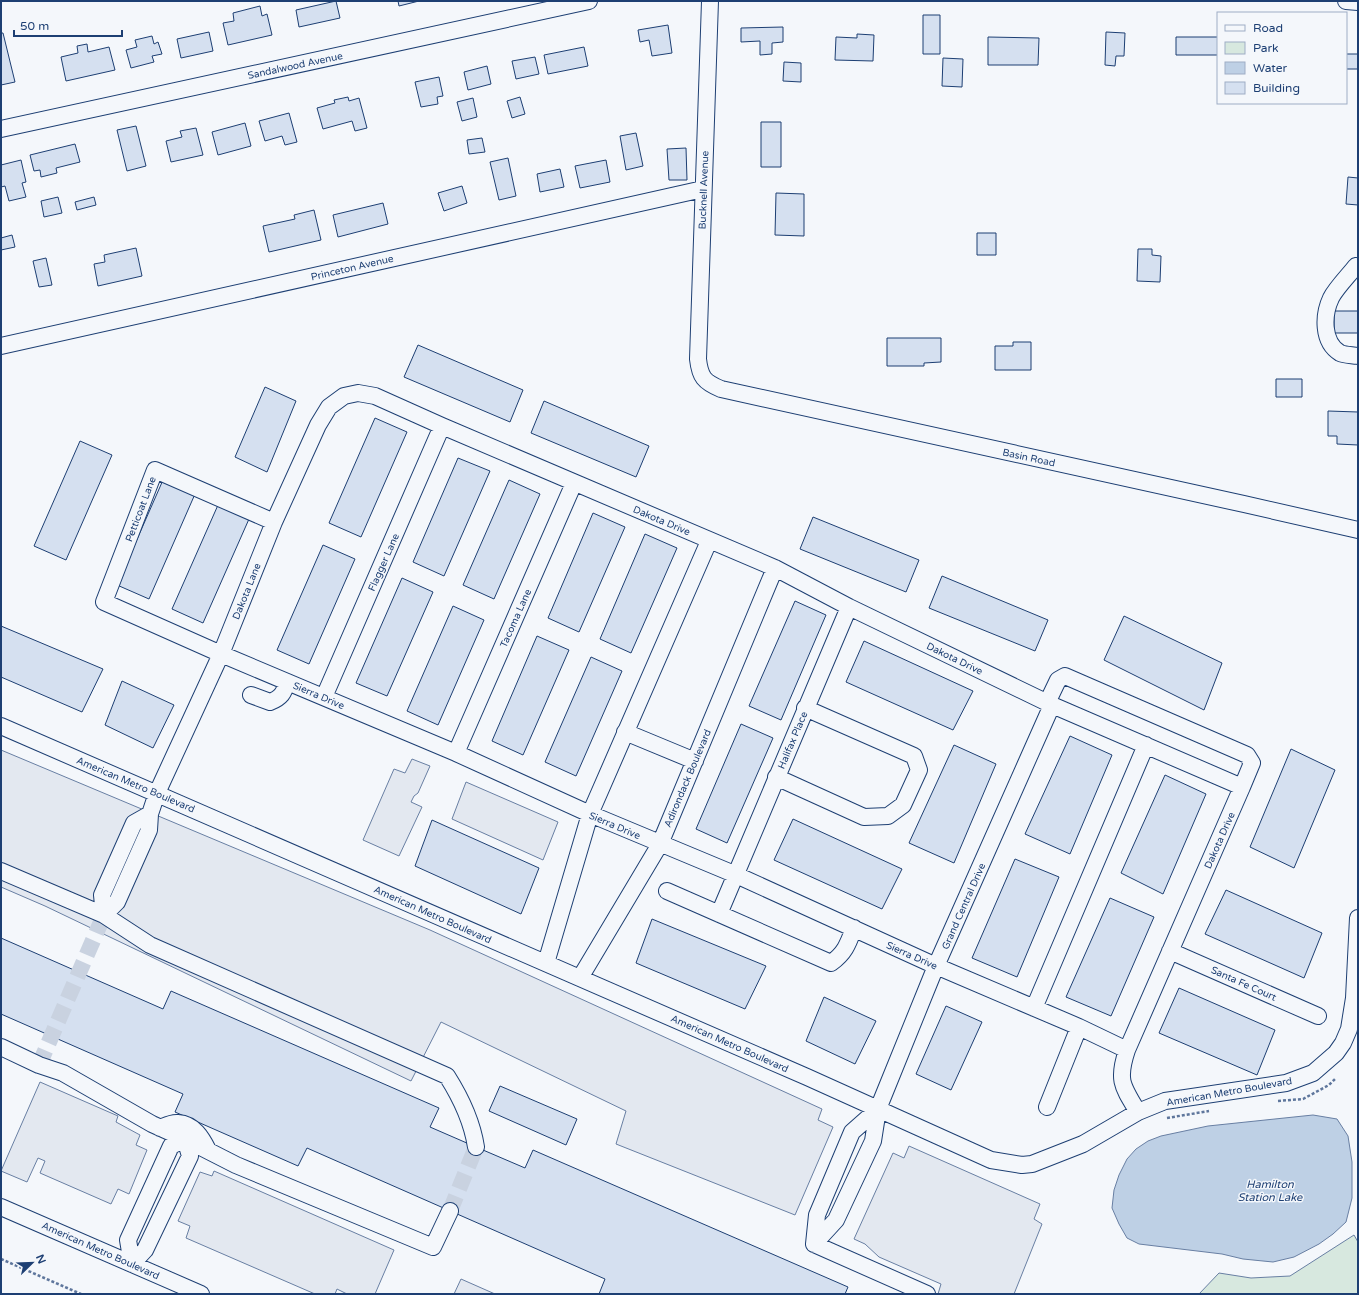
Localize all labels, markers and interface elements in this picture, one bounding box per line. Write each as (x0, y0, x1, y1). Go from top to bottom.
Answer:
scale bar (14, 12, 122, 38)
legend (1217, 12, 1347, 104)
text: 50 m (20, 19, 49, 33)
text: Road (1253, 21, 1283, 35)
text: Park (1253, 41, 1279, 55)
street label: Sandalwood Avenue (247, 50, 344, 82)
text: Water (1253, 61, 1288, 75)
text: Building (1253, 81, 1300, 95)
street label: Bucknell Avenue (697, 150, 711, 230)
street label: Princeton Avenue (310, 253, 395, 283)
street label: Basin Road (1001, 447, 1056, 469)
street label: Petticoat Lane (123, 475, 159, 544)
street label: Dakota Drive (631, 503, 692, 539)
street label: Flagger Lane (366, 531, 402, 593)
street label: Dakota Lane (230, 561, 264, 621)
street label: Tacoma Lane (498, 587, 534, 650)
street label: Dakota Drive (924, 640, 985, 678)
street label: Sierra Drive (291, 680, 346, 712)
street label: Halifax Place (775, 710, 811, 771)
street label: Adirondack Boulevard (662, 728, 714, 829)
street label: American Metro Boulevard (75, 754, 197, 815)
street label: Sierra Drive (587, 810, 642, 842)
street label: Dakota Drive (1202, 810, 1238, 871)
street label: Grand Central Drive (939, 861, 989, 952)
street label: American Metro Boulevard (372, 883, 493, 946)
street label: Sierra Drive (884, 939, 939, 973)
street label: Santa Fe Court (1209, 964, 1278, 1004)
street label: American Metro Boulevard (669, 1012, 790, 1075)
street label: American Metro Boulevard (1165, 1075, 1293, 1109)
water label: Hamilton Station Lake (1238, 1178, 1303, 1204)
street label: American Metro Boulevard (40, 1219, 161, 1282)
north arrow (12, 1243, 52, 1283)
text: N (33, 1253, 48, 1266)

